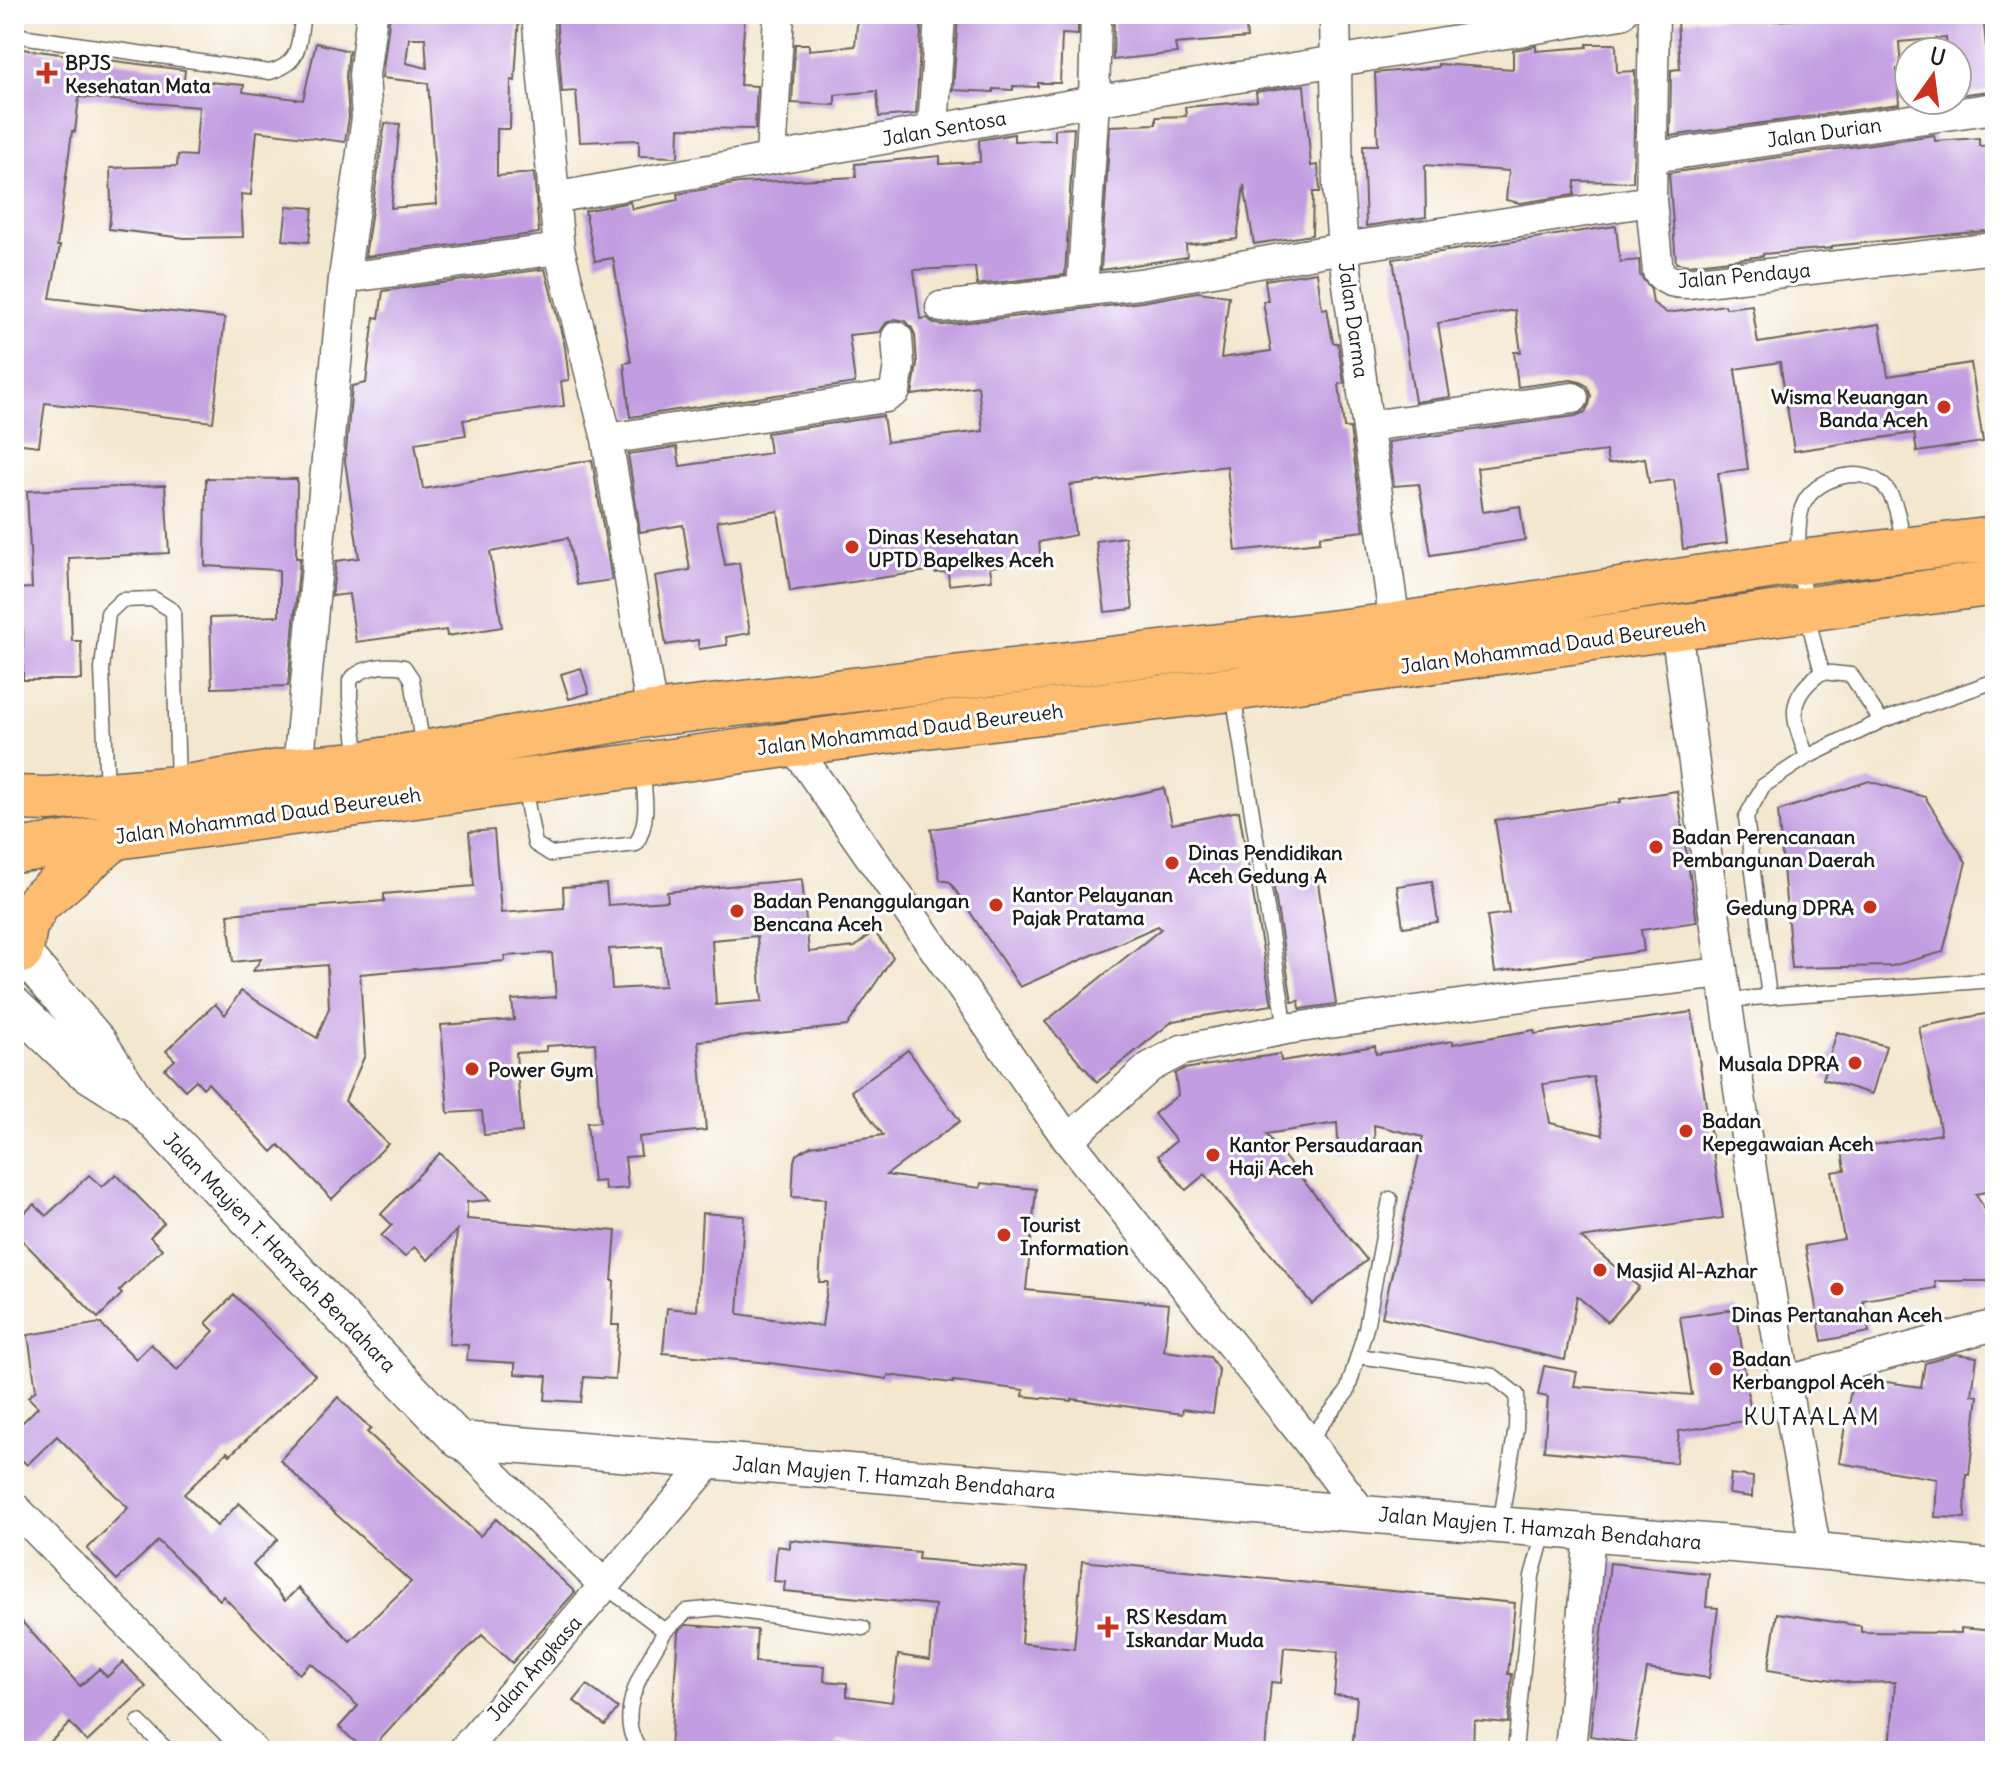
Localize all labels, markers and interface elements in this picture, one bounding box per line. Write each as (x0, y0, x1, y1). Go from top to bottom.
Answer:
north arrow (1893, 36, 1973, 116)
text: U (1927, 41, 1949, 72)
place label: BPJS Kesehatan Mata (65, 50, 211, 98)
marker: BPJS Kesehatan Mata (36, 62, 58, 84)
street label: Jalan Sentosa (880, 105, 1008, 151)
street label: Jalan Durian (1765, 112, 1883, 152)
street label: Jalan Pendaya (1677, 257, 1811, 293)
street label: Jalan Darma (1334, 261, 1374, 379)
place label: Wisma Keuangan Banda Aceh (1771, 384, 1928, 432)
marker: Wisma Keuangan Banda Aceh (1935, 398, 1953, 416)
place label: Dinas Kesehatan UPTD Bapelkes Aceh (868, 524, 1054, 572)
marker: Dinas Kesehatan UPTD Bapelkes Aceh (843, 538, 861, 556)
street label: Jalan Mohammad Daud Beureueh (1399, 611, 1707, 679)
street label: Jalan Mohammad Daud Beureueh (755, 698, 1065, 760)
street label: Jalan Mohammad Daud Beureueh (114, 781, 422, 849)
place label: Badan Perencanaan Pembangunan Daerah (1672, 824, 1875, 872)
marker: Badan Perencanaan Pembangunan Daerah (1647, 838, 1665, 856)
place label: Dinas Pendidikan Aceh Gedung A (1188, 840, 1343, 888)
marker: Dinas Pendidikan Aceh Gedung A (1163, 854, 1181, 872)
place label: Kantor Pelayanan Pajak Pratama (1012, 882, 1174, 930)
place label: Badan Penanggulangan Bencana Aceh (753, 888, 970, 936)
place label: Gedung DPRA (1726, 895, 1854, 920)
marker: Kantor Pelayanan Pajak Pratama (987, 896, 1005, 914)
marker: Gedung DPRA (1861, 898, 1879, 916)
marker: Badan Penanggulangan Bencana Aceh (728, 902, 746, 920)
place label: Musala DPRA (1718, 1051, 1839, 1076)
marker: Musala DPRA (1846, 1054, 1864, 1072)
place label: Power Gym (488, 1057, 594, 1082)
marker: Power Gym (463, 1060, 481, 1078)
place label: Badan Kepegawaian Aceh (1702, 1108, 1874, 1156)
marker: Badan Kepegawaian Aceh (1677, 1122, 1695, 1140)
street label: Jalan Mayjen T. Hamzah Bendahara (158, 1127, 402, 1377)
place label: Kantor Persaudaraan Haji Aceh (1229, 1132, 1423, 1180)
marker: Kantor Persaudaraan Haji Aceh (1204, 1146, 1222, 1164)
place label: Tourist Information (1020, 1212, 1129, 1260)
marker: Tourist Information (995, 1226, 1013, 1244)
place label: Masjid Al-Azhar (1616, 1258, 1758, 1283)
marker: Masjid Al-Azhar (1591, 1261, 1609, 1279)
marker: Dinas Pertanahan Aceh (1828, 1280, 1846, 1298)
place label: Dinas Pertanahan Aceh (1731, 1302, 1943, 1327)
place label: Badan Kerbangpol Aceh (1732, 1346, 1885, 1394)
marker: Badan Kerbangpol Aceh (1707, 1360, 1725, 1378)
district label: KUTAALAM (1743, 1401, 1881, 1431)
street label: Jalan Mayjen T. Hamzah Bendahara (731, 1450, 1057, 1504)
street label: Jalan Mayjen T. Hamzah Bendahara (1377, 1501, 1703, 1555)
place label: RS Kesdam Iskandar Muda (1126, 1604, 1264, 1652)
street label: Jalan Angkasa (481, 1610, 587, 1726)
marker: RS Kesdam Iskandar Muda (1097, 1616, 1119, 1638)

